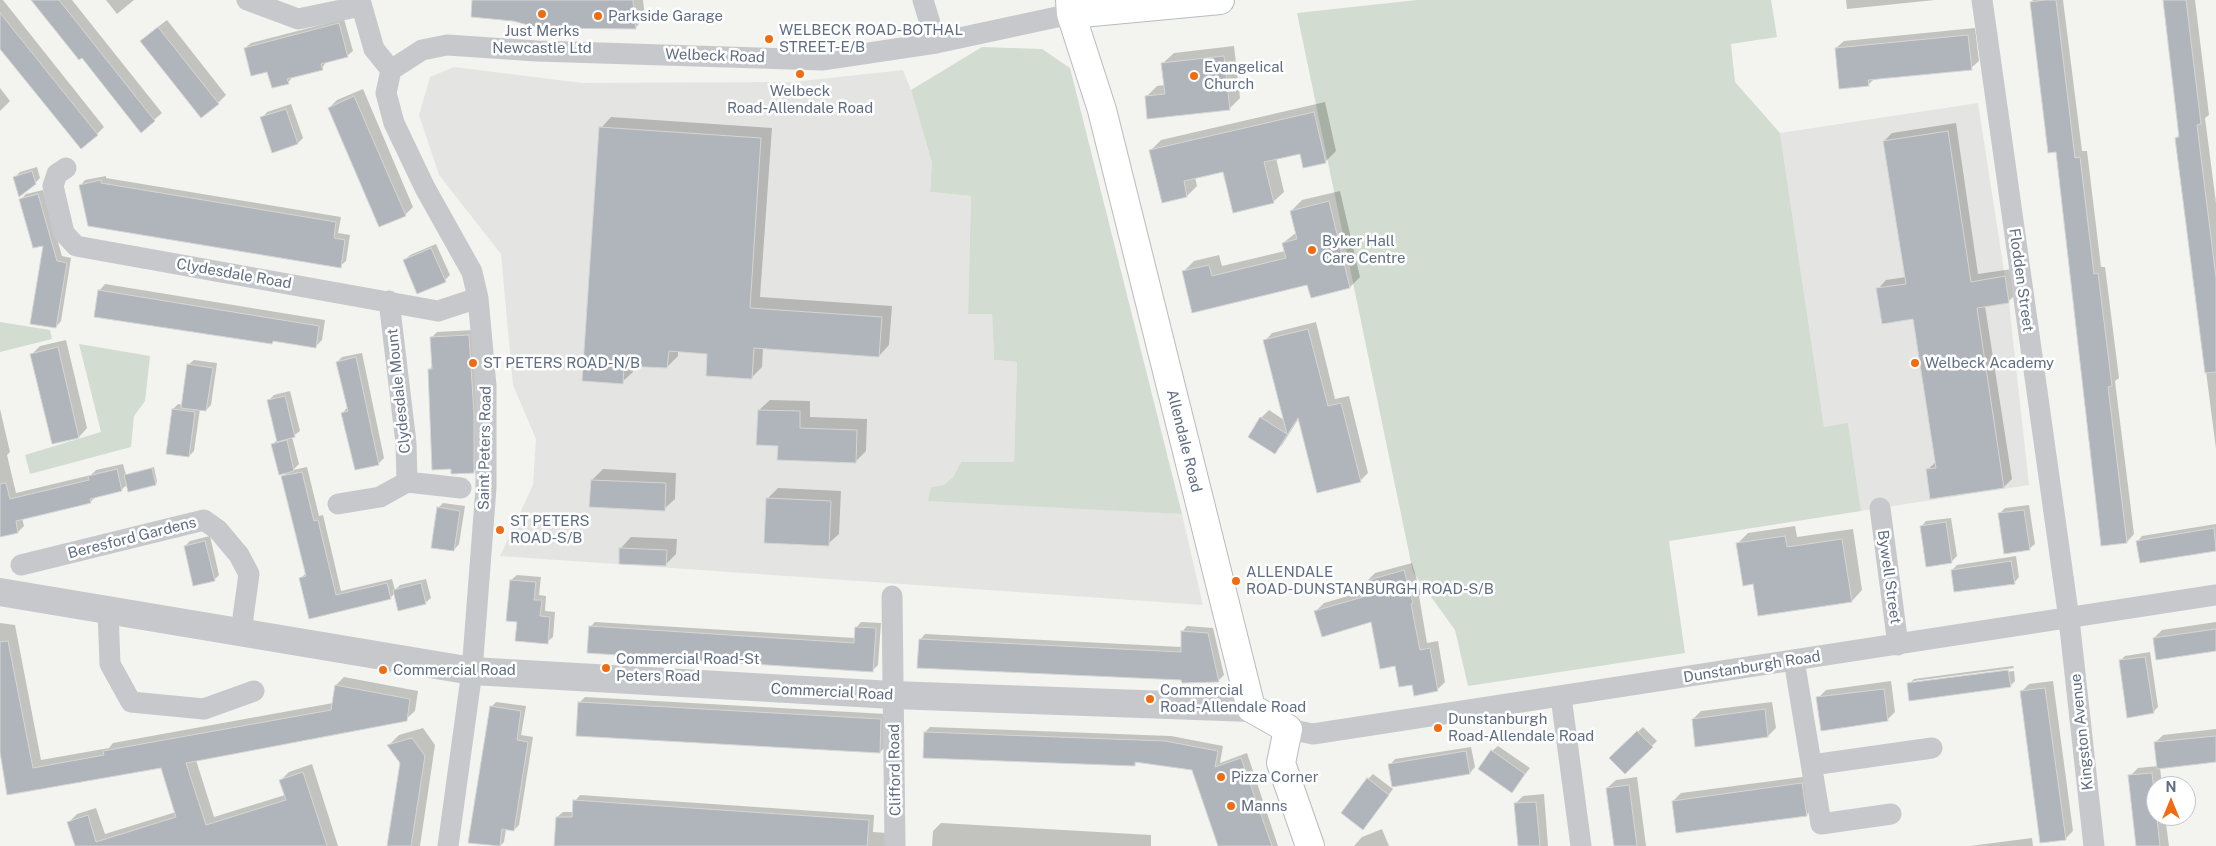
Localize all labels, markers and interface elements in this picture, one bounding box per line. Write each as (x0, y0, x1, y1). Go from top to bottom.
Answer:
place label: Parkside Garage (608, 7, 723, 25)
marker: Just Merks Newcastle Ltd (536, 8, 548, 20)
marker: Parkside Garage (592, 10, 604, 22)
place label: WELBECK ROAD-BOTHAL STREET-E/B (779, 21, 963, 56)
place label: Just Merks Newcastle Ltd (492, 22, 592, 57)
marker: WELBECK ROAD-BOTHAL STREET-E/B (763, 33, 775, 45)
street label: Welbeck Road (665, 45, 765, 67)
place label: Evangelical Church (1204, 58, 1284, 93)
marker: Welbeck Road-Allendale Road (794, 68, 806, 80)
marker: Evangelical Church (1188, 70, 1200, 82)
place label: Welbeck Road-Allendale Road (727, 82, 873, 117)
street label: Flodden Street (2005, 227, 2037, 333)
place label: Byker Hall Care Centre (1322, 232, 1406, 267)
marker: Byker Hall Care Centre (1306, 244, 1318, 256)
street label: Clydesdale Road (175, 255, 293, 293)
street label: Clydesdale Mount (383, 328, 415, 454)
place label: ST PETERS ROAD-N/B (483, 354, 640, 372)
place label: Welbeck Academy (1925, 354, 2054, 372)
marker: ST PETERS ROAD-N/B (467, 357, 479, 369)
marker: Welbeck Academy (1909, 357, 1921, 369)
street label: Saint Peters Road (475, 386, 495, 510)
street label: Allendale Road (1163, 388, 1205, 494)
place label: ST PETERS ROAD-S/B (510, 512, 590, 547)
street label: Beresford Gardens (66, 513, 198, 563)
marker: ST PETERS ROAD-S/B (494, 524, 506, 536)
street label: Bywell Street (1874, 529, 1904, 625)
place label: ALLENDALE ROAD-DUNSTANBURGH ROAD-S/B (1246, 563, 1494, 598)
marker: ALLENDALE ROAD-DUNSTANBURGH ROAD-S/B (1230, 575, 1242, 587)
street label: Dunstanburgh Road (1682, 647, 1822, 687)
place label: Commercial Road-St Peters Road (616, 650, 760, 685)
place label: Commercial Road (393, 661, 516, 679)
marker: Commercial Road-St Peters Road (600, 662, 612, 674)
marker: Commercial Road (377, 664, 389, 676)
street label: Kingston Avenue (2067, 673, 2097, 791)
street label: Commercial Road (770, 680, 894, 704)
place label: Commercial Road-Allendale Road (1160, 681, 1306, 716)
marker: Commercial Road-Allendale Road (1144, 693, 1156, 705)
place label: Dunstanburgh Road-Allendale Road (1448, 710, 1594, 745)
marker: Dunstanburgh Road-Allendale Road (1432, 722, 1444, 734)
street label: Clifford Road (885, 724, 905, 816)
place label: Pizza Corner (1231, 768, 1319, 786)
marker: Pizza Corner (1215, 771, 1227, 783)
north arrow (2146, 776, 2196, 826)
text: N (2166, 779, 2176, 795)
place label: Manns (1241, 797, 1287, 815)
marker: Manns (1225, 800, 1237, 812)

